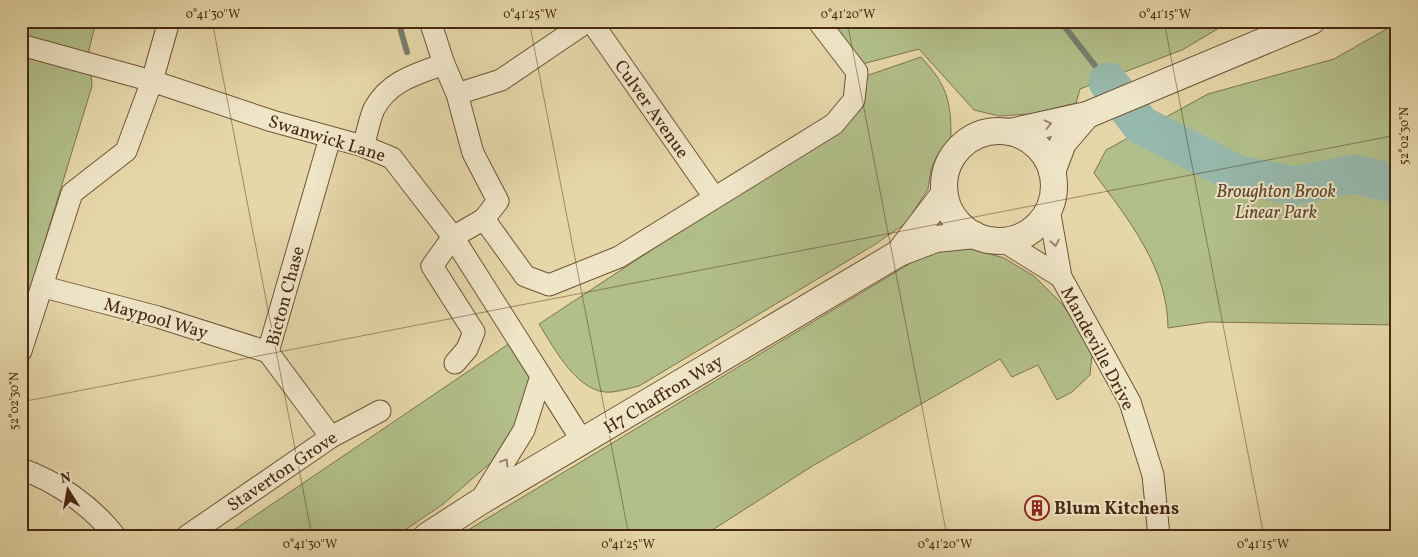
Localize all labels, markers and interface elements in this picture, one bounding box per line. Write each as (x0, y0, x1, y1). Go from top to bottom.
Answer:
text: 0°41'30"W (186, 7, 240, 23)
text: 0°41'25"W (503, 7, 557, 23)
text: 0°41'20"W (821, 7, 875, 23)
text: 0°41'15"W (1139, 7, 1191, 23)
street label: Culver Avenue (608, 56, 694, 164)
text: 52°02'30"N (1397, 107, 1413, 165)
street label: Swanwick Lane (265, 110, 388, 169)
one-way arrow (1044, 119, 1053, 130)
park label: Broughton Brook Linear Park (1216, 180, 1336, 226)
one-way arrow (1050, 238, 1060, 247)
street label: Bicton Chase (261, 244, 312, 349)
street label: Mandeville Drive (1054, 282, 1140, 415)
street label: Maypool Way (100, 293, 211, 346)
street label: H7 Chaffron Way (599, 350, 728, 441)
text: 52°02'30"N (7, 372, 23, 430)
street label: Staverton Grove (223, 426, 343, 518)
one-way arrow (499, 459, 508, 468)
north arrow (42, 464, 92, 514)
text: N (59, 468, 73, 489)
building icon: Blum Kitchens (1024, 495, 1050, 521)
place label: Blum Kitchens (1054, 497, 1179, 522)
text: 0°41'30"W (283, 537, 337, 553)
text: 0°41'25"W (601, 537, 655, 553)
text: 0°41'20"W (918, 537, 972, 553)
text: 0°41'15"W (1237, 537, 1289, 553)

